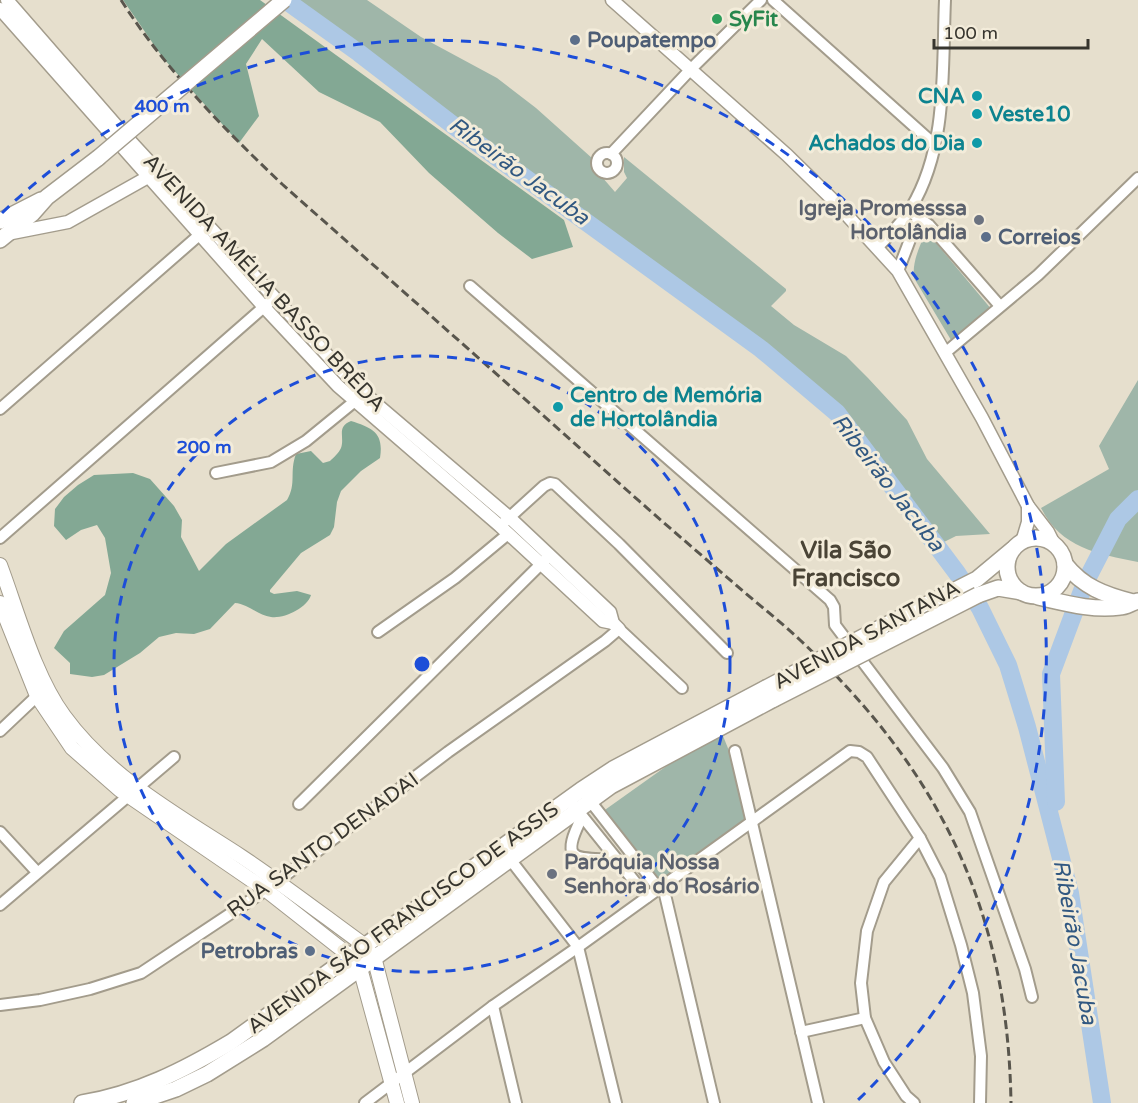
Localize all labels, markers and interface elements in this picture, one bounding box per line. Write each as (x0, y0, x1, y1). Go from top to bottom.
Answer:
place label: SyFit (729, 7, 778, 32)
marker: SyFit (710, 12, 724, 26)
scale bar (934, 12, 1088, 50)
text: 100 m (943, 22, 998, 44)
place label: Poupatempo (587, 28, 716, 53)
marker: Poupatempo (568, 33, 582, 47)
place label: CNA (918, 84, 965, 109)
marker: CNA (970, 89, 984, 103)
text: 400 m (134, 95, 190, 117)
place label: Veste10 (989, 102, 1070, 127)
marker: Veste10 (970, 107, 984, 121)
water label: Ribeirão Jacuba (444, 111, 595, 231)
place label: Achados do Dia (808, 131, 965, 156)
marker: Achados do Dia (970, 136, 984, 150)
street label: AVENIDA AMÉLIA BASSO BRÊDA (138, 149, 390, 417)
place label: Igreja Promesssa Hortolândia (798, 196, 967, 245)
marker: Igreja Promesssa Hortolândia (972, 213, 986, 227)
place label: Correios (998, 225, 1081, 250)
marker: Correios (979, 230, 993, 244)
place label: Centro de Memória de Hortolândia (570, 383, 762, 432)
marker: Centro de Memória de Hortolândia (551, 400, 565, 414)
water label: Ribeirão Jacuba (826, 409, 950, 557)
text: 200 m (176, 436, 232, 458)
district label: Vila São Francisco (792, 536, 900, 593)
street label: AVENIDA SANTANA (770, 575, 964, 695)
centre of rings (412, 654, 432, 674)
street label: RUA SANTO DENADAI (222, 767, 424, 923)
street label: AVENIDA SÃO FRANCISCO DE ASSIS (243, 797, 564, 1039)
place label: Paróquia Nossa Senhora do Rosário (564, 850, 760, 899)
water label: Ribeirão Jacuba (1048, 858, 1102, 1027)
marker: Paróquia Nossa Senhora do Rosário (545, 867, 559, 881)
place label: Petrobras (201, 939, 298, 964)
marker: Petrobras (303, 944, 317, 958)

